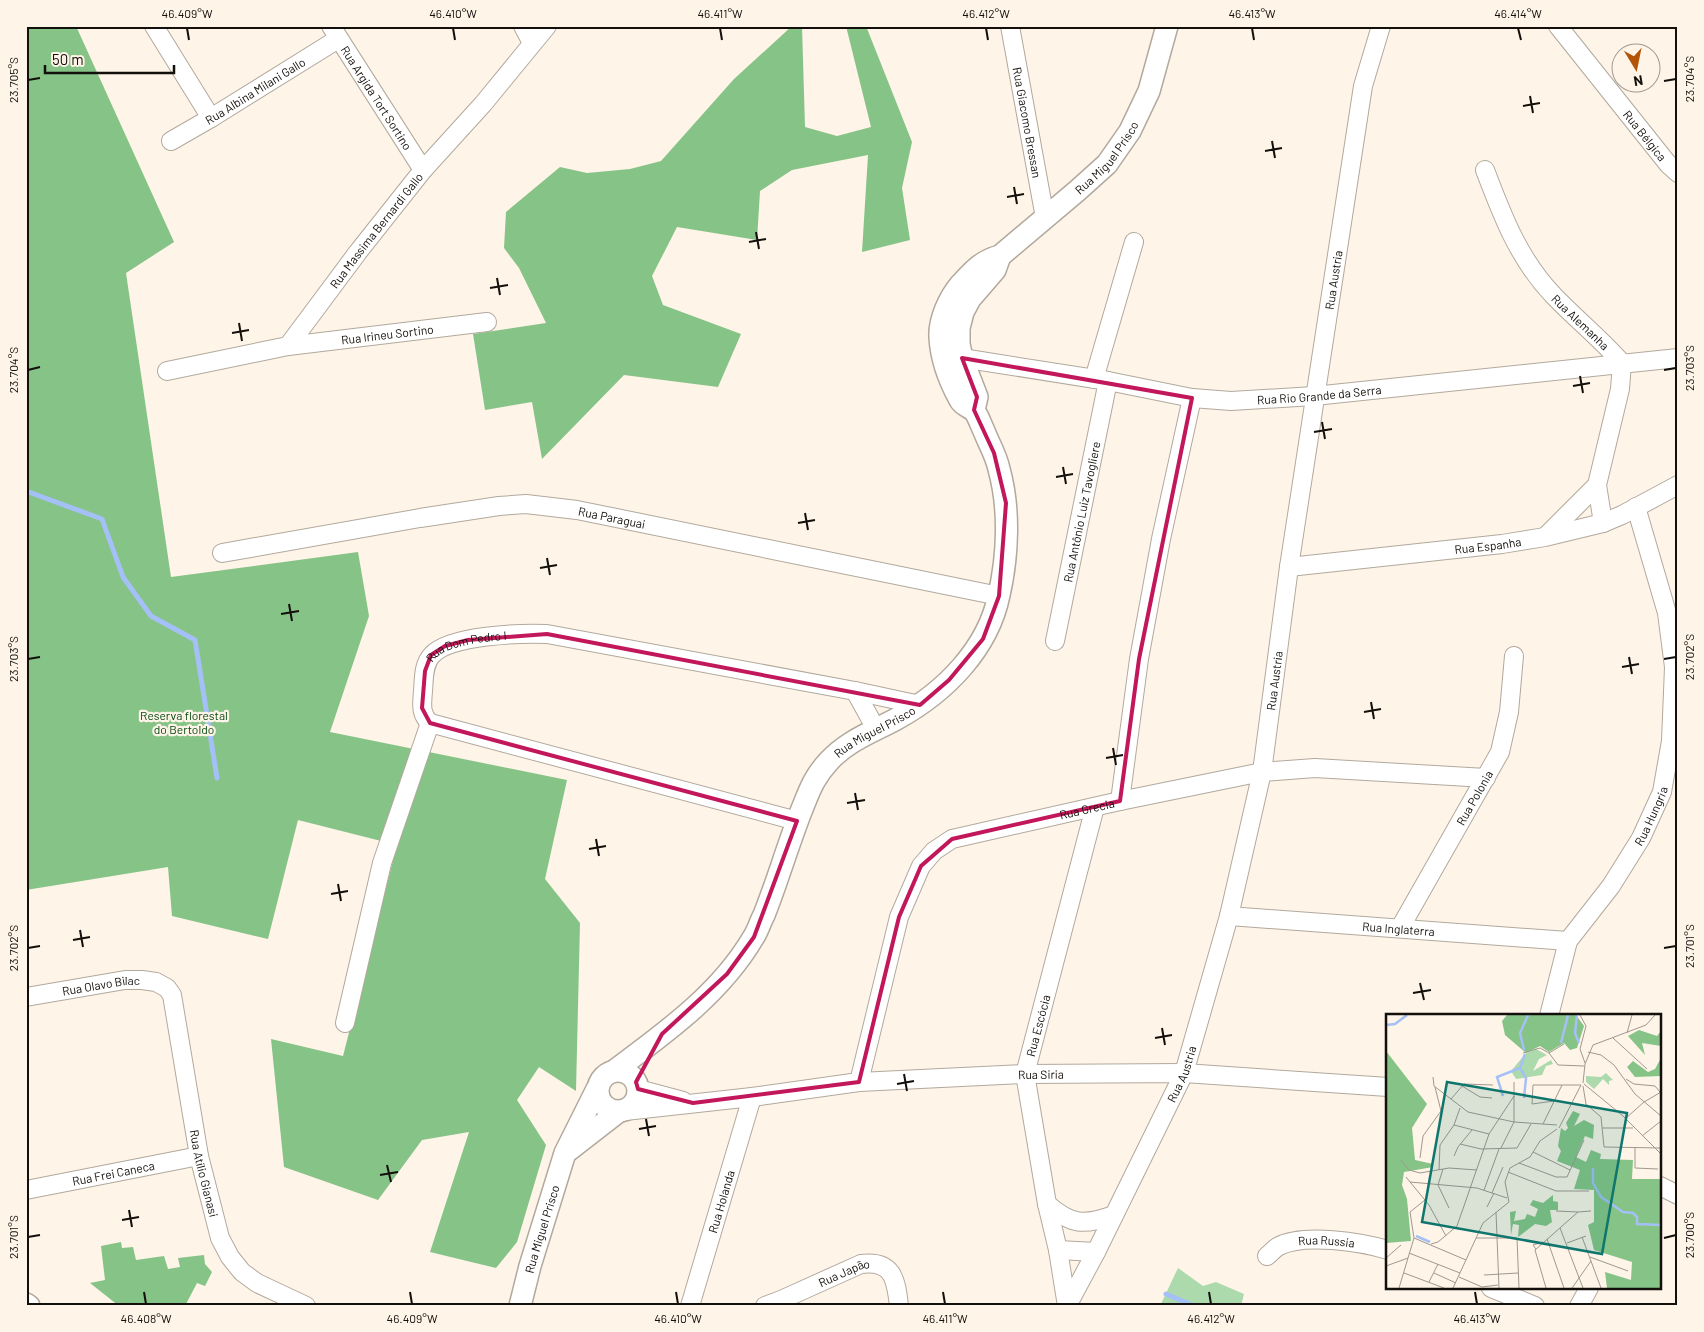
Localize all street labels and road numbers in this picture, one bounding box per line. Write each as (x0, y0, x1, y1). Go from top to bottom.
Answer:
street label: Rua Argida Tort Sortino (338, 43, 415, 152)
street label: Rua Albina Milani Gallo (203, 54, 308, 127)
street label: Rua Giacomo Bressan (1011, 66, 1045, 179)
street label: Rua Bélgica (1621, 107, 1670, 164)
street label: Rua Miguel Prisco (1072, 119, 1141, 197)
street label: Rua Massima Bernardi Gallo (327, 170, 425, 291)
street label: Rua Austria (1322, 249, 1345, 311)
street label: Rua Alemanha (1549, 291, 1612, 352)
street label: Rua Irineu Sortino (340, 322, 434, 347)
street label: Rua Rio Grande da Serra (1257, 382, 1382, 406)
street label: Rua Antônio Luiz Tavogliere (1060, 440, 1103, 583)
street label: Rua Paraguai (577, 503, 647, 531)
street label: Rua Espanha (1454, 534, 1522, 556)
street label: Rua Dom Pedro I (422, 628, 507, 664)
street label: Rua Austria (1263, 650, 1285, 711)
street label: Rua Miguel Prisco (831, 703, 918, 760)
street label: Rua Polonia (1453, 768, 1495, 827)
street label: Rua Hungria (1631, 786, 1670, 848)
street label: Rua Grecia (1058, 796, 1116, 822)
street label: Rua Inglaterra (1362, 919, 1435, 938)
street label: Rua Olavo Bilac (61, 973, 140, 998)
street label: Rua Escócia (1023, 993, 1053, 1058)
street label: Rua Austria (1164, 1044, 1198, 1104)
street label: Rua Siria (1018, 1067, 1064, 1081)
street label: Rua Atílio Gianasi (188, 1129, 221, 1218)
street label: Rua Frei Caneca (71, 1158, 156, 1188)
street label: Rua Holanda (705, 1168, 737, 1235)
street label: Rua Miguel Prisco (522, 1183, 562, 1274)
street label: Rua Russia (1297, 1232, 1356, 1250)
street label: Rua Japão (816, 1256, 870, 1289)

